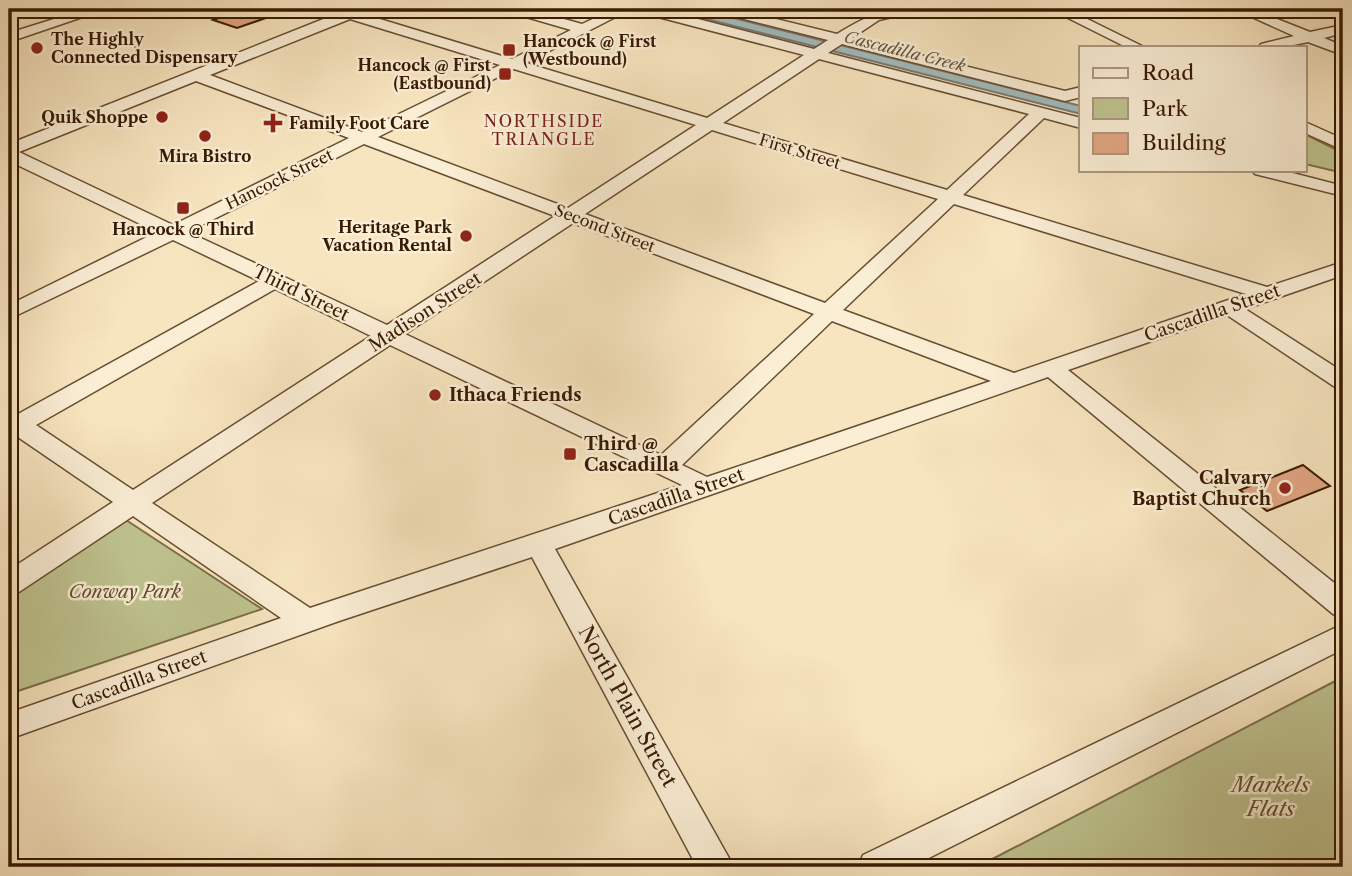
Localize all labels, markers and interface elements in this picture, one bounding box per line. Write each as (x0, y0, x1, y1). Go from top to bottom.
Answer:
water label: Cascadilla Creek (842, 26, 968, 76)
place label: The Highly Connected Dispensary (51, 29, 239, 67)
place label: Hancock @ First (Westbound) (523, 31, 657, 69)
marker: The Highly Connected Dispensary (29, 40, 45, 56)
marker: Hancock @ First (Westbound) (501, 42, 517, 58)
legend (1079, 46, 1306, 172)
place label: Hancock @ First (Eastbound) (358, 55, 492, 93)
text: Road (1142, 60, 1194, 85)
marker: Hancock @ First (Eastbound) (497, 66, 513, 82)
text: Park (1142, 96, 1188, 121)
place label: Quik Shoppe (41, 107, 148, 127)
marker: Quik Shoppe (154, 109, 170, 125)
district label: NORTHSIDE TRIANGLE (484, 111, 604, 149)
marker: Family Foot Care (263, 113, 283, 133)
place label: Family Foot Care (289, 113, 430, 133)
marker: Mira Bistro (197, 128, 213, 144)
street label: First Street (757, 129, 843, 173)
text: Building (1142, 130, 1227, 155)
street label: Hancock Street (222, 144, 336, 214)
place label: Mira Bistro (159, 146, 251, 166)
marker: Hancock @ Third (175, 200, 191, 216)
street label: Second Street (552, 200, 658, 256)
place label: Heritage Park Vacation Rental (321, 217, 452, 255)
place label: Hancock @ Third (112, 219, 254, 239)
marker: Heritage Park Vacation Rental (458, 228, 474, 244)
street label: Third Street (249, 260, 353, 326)
street label: Madison Street (365, 267, 486, 357)
street label: Cascadilla Street (1141, 279, 1283, 347)
place label: Ithaca Friends (449, 384, 582, 406)
marker: Ithaca Friends (427, 387, 443, 403)
place label: Third @ Cascadilla (584, 433, 680, 476)
marker: Third @ Cascadilla (562, 446, 578, 462)
street label: Cascadilla Street (605, 463, 747, 531)
place label: Calvary Baptist Church (1132, 467, 1272, 510)
marker: Calvary Baptist Church (1277, 480, 1293, 496)
park label: Conway Park (69, 581, 182, 603)
street label: North Plain Street (573, 621, 683, 792)
street label: Cascadilla Street (68, 645, 210, 715)
park label: Markels Flats (1229, 772, 1311, 821)

